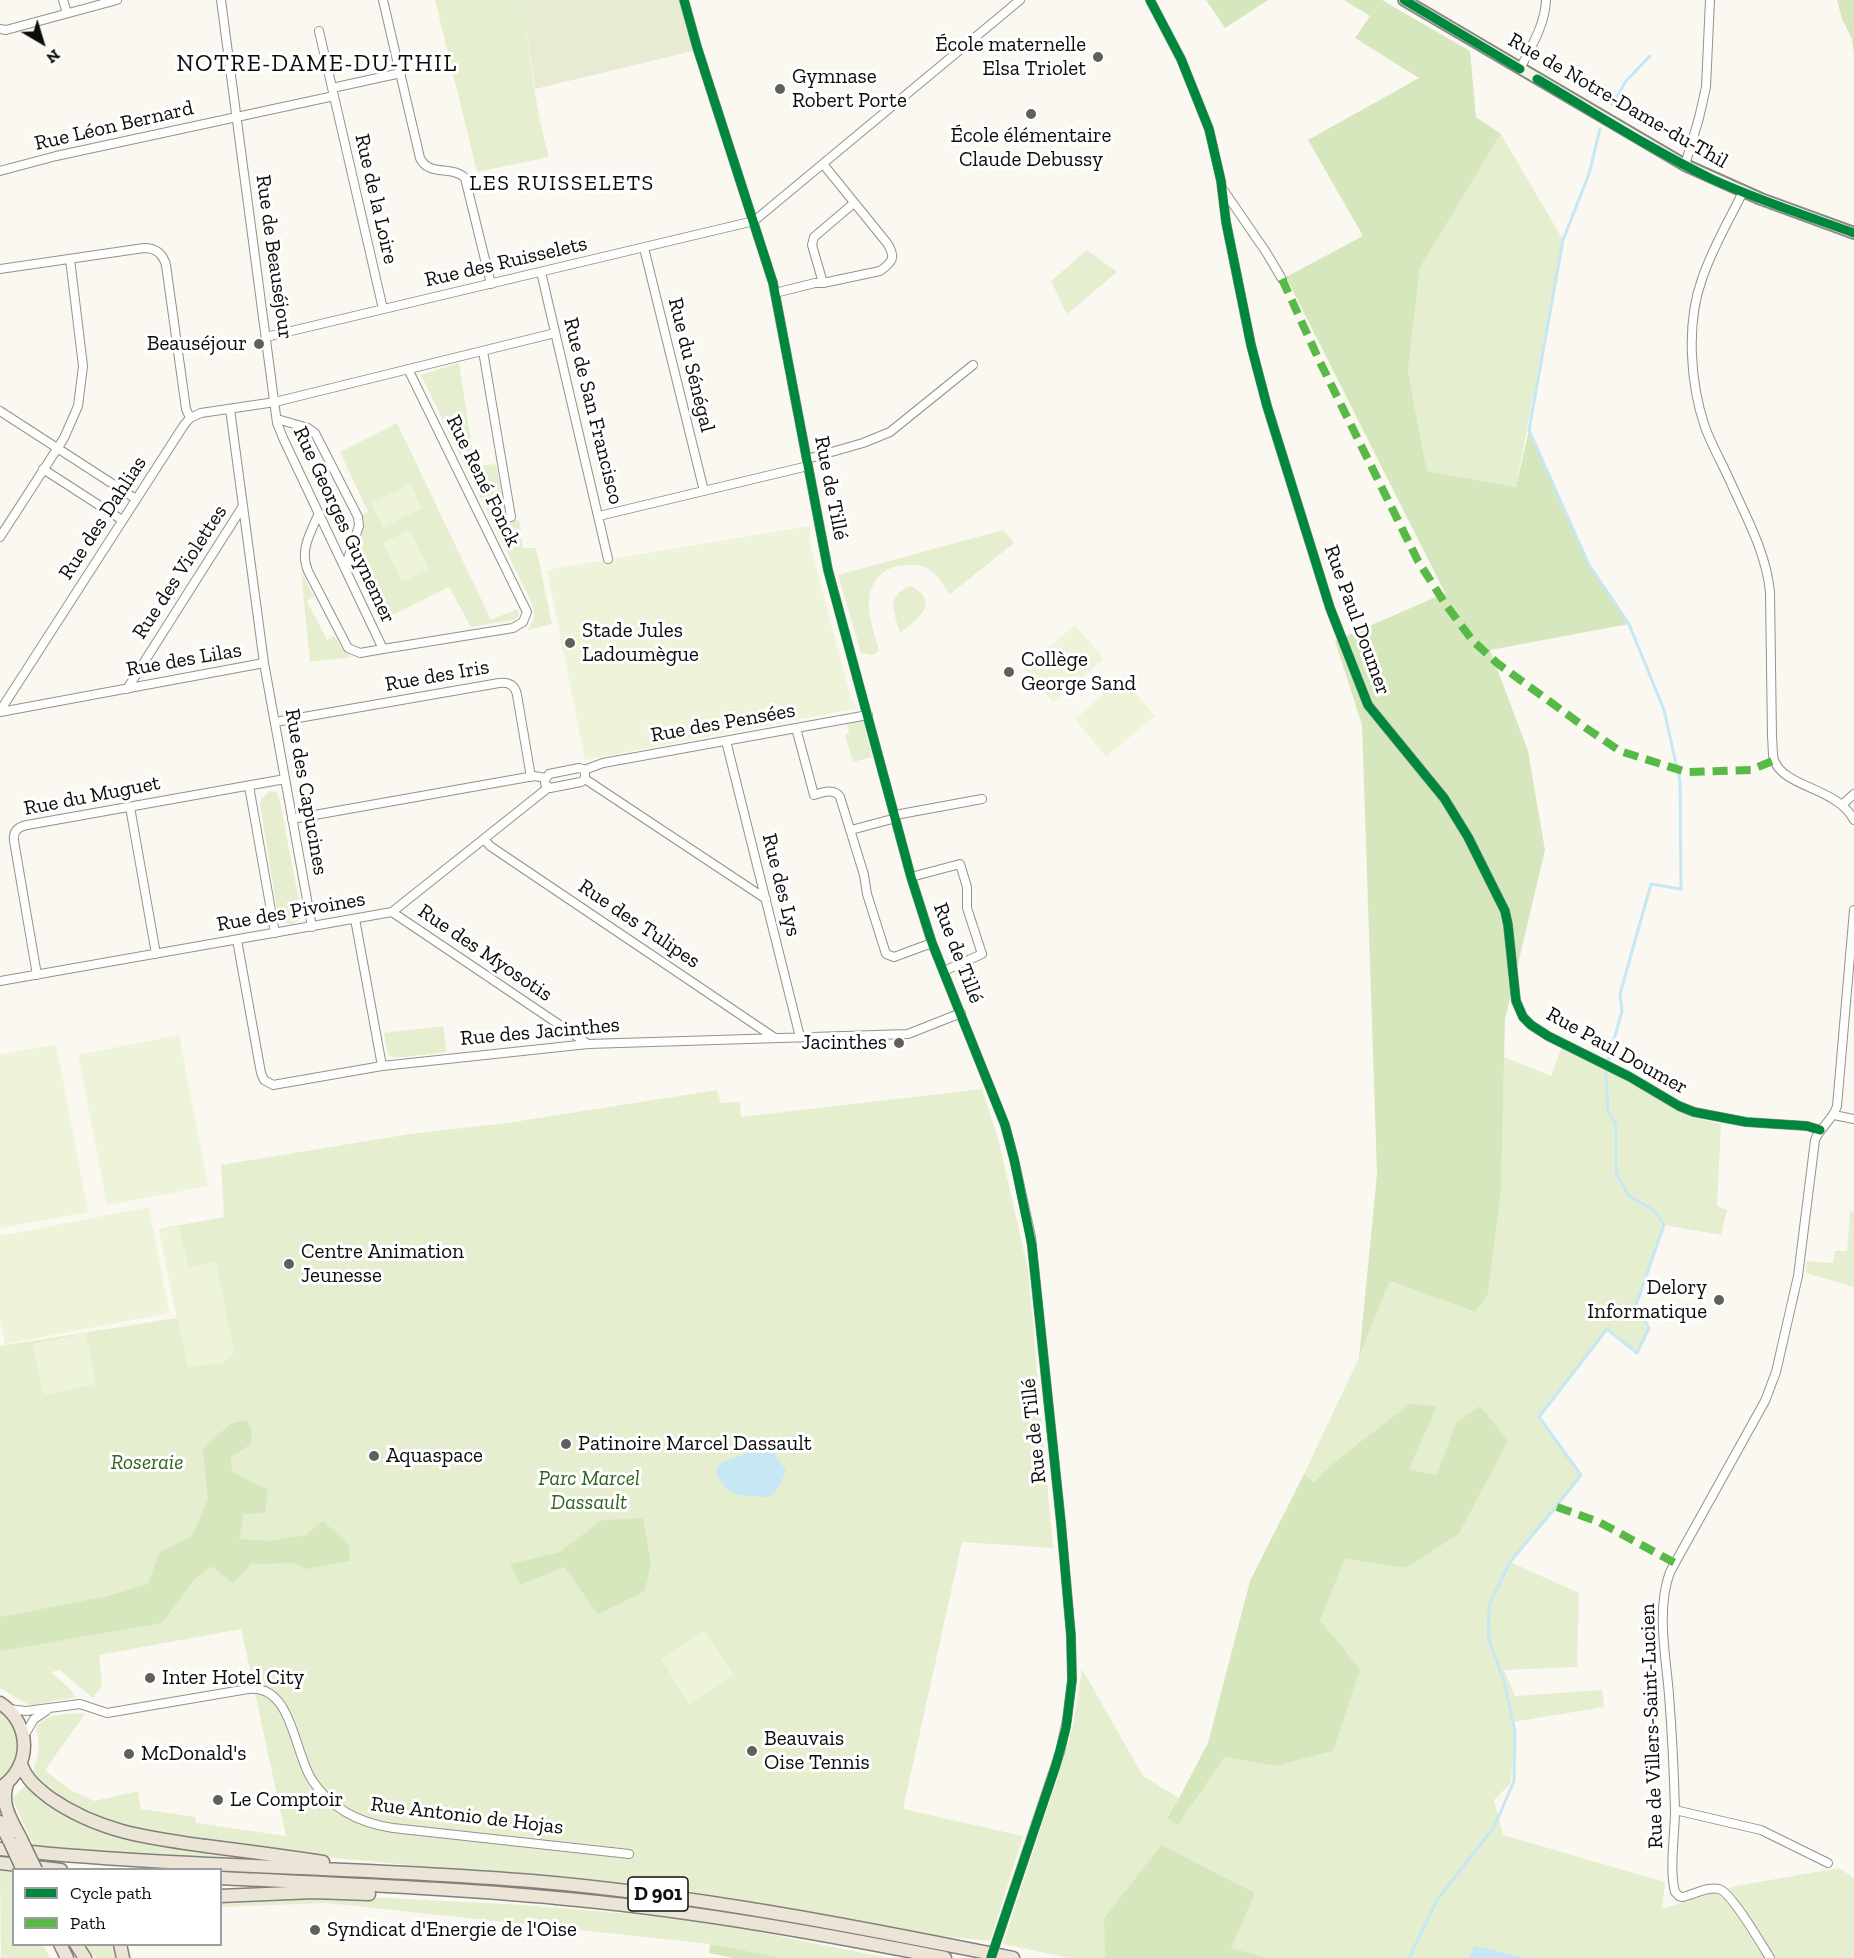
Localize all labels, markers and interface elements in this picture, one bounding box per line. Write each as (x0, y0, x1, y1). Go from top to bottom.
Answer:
north arrow (12, 12, 72, 72)
street label: Rue de Notre-Dame-du-Thil (1504, 28, 1732, 174)
place label: École maternelle Elsa Triolet (935, 32, 1086, 82)
text: N (43, 45, 64, 68)
district label: NOTRE-DAME-DU-THIL (176, 50, 458, 78)
marker: École maternelle Elsa Triolet (1091, 50, 1105, 64)
place label: Gymnase Robert Porte (792, 64, 907, 114)
marker: Gymnase Robert Porte (773, 82, 787, 96)
street label: Rue Léon Bernard (32, 95, 196, 157)
marker: École élémentaire Claude Debussy (1024, 107, 1038, 121)
place label: École élémentaire Claude Debussy (951, 123, 1111, 173)
street label: Rue de la Loire (349, 131, 403, 267)
district label: LES RUISSELETS (469, 171, 655, 197)
street label: Rue de Beauséjour (250, 173, 298, 341)
street label: Rue des Ruisselets (422, 231, 590, 293)
street label: Rue du Sénégal (662, 295, 720, 435)
street label: Rue de San Francisco (558, 315, 628, 507)
place label: Beauséjour (147, 331, 247, 357)
marker: Beauséjour (252, 337, 266, 351)
street label: Rue René Fonck (440, 411, 526, 551)
street label: Rue Georges Guynemer (287, 423, 401, 627)
street label: Rue de Tillé (809, 434, 853, 542)
street label: Rue des Dahlias (54, 452, 152, 584)
street label: Rue des Violettes (127, 500, 233, 644)
street label: Rue Paul Doumer (1318, 542, 1396, 698)
place label: Stade Jules Ladoumègue (582, 618, 699, 668)
marker: Stade Jules Ladoumègue (563, 636, 577, 650)
street label: Rue des Lilas (124, 637, 244, 683)
place label: Collège George Sand (1021, 647, 1136, 697)
street label: Rue des Iris (383, 654, 491, 698)
marker: Collège George Sand (1002, 665, 1016, 679)
street label: Rue des Pensées (649, 698, 797, 748)
street label: Rue des Capucines (279, 707, 333, 877)
street label: Rue du Muguet (22, 770, 162, 822)
street label: Rue des Lys (756, 831, 806, 939)
street label: Rue des Tulipes (573, 874, 705, 974)
street label: Rue des Pivoines (215, 887, 367, 937)
street label: Rue des Myosotis (413, 899, 557, 1007)
street label: Rue de Tillé (927, 899, 989, 1007)
street label: Rue Paul Doumer (1542, 1002, 1692, 1100)
street label: Rue des Jacinthes (459, 1012, 621, 1052)
place label: Jacinthes (802, 1030, 887, 1056)
marker: Jacinthes (892, 1036, 906, 1050)
place label: Centre Animation Jeunesse (301, 1239, 464, 1289)
marker: Centre Animation Jeunesse (282, 1257, 296, 1271)
place label: Delory Informatique (1587, 1275, 1707, 1325)
marker: Delory Informatique (1712, 1293, 1726, 1307)
street label: Rue de Tillé (1016, 1377, 1052, 1485)
place label: Patinoire Marcel Dassault (578, 1431, 812, 1457)
marker: Patinoire Marcel Dassault (559, 1437, 573, 1451)
place label: Aquaspace (386, 1443, 483, 1469)
marker: Aquaspace (367, 1449, 381, 1463)
park label: Roseraie (111, 1450, 183, 1476)
park label: Parc Marcel Dassault (538, 1466, 640, 1516)
street label: Rue de Villers-Saint-Lucien (1635, 1603, 1669, 1849)
place label: Inter Hotel City (162, 1665, 304, 1691)
marker: Inter Hotel City (143, 1671, 157, 1685)
place label: Beauvais Oise Tennis (764, 1726, 870, 1776)
place label: McDonald's (141, 1741, 246, 1767)
marker: Beauvais Oise Tennis (745, 1744, 759, 1758)
marker: McDonald's (122, 1747, 136, 1761)
place label: Le Comptoir (230, 1787, 343, 1813)
street label: Rue Antonio de Hojas (369, 1792, 565, 1840)
marker: Le Comptoir (211, 1793, 225, 1807)
legend (12, 1868, 222, 1946)
road number: D 901 (628, 1877, 688, 1911)
text: Cycle path (70, 1882, 152, 1904)
text: Path (70, 1912, 106, 1934)
place label: Syndicat d'Energie de l'Oise (327, 1917, 577, 1943)
marker: Syndicat d'Energie de l'Oise (308, 1923, 322, 1937)

